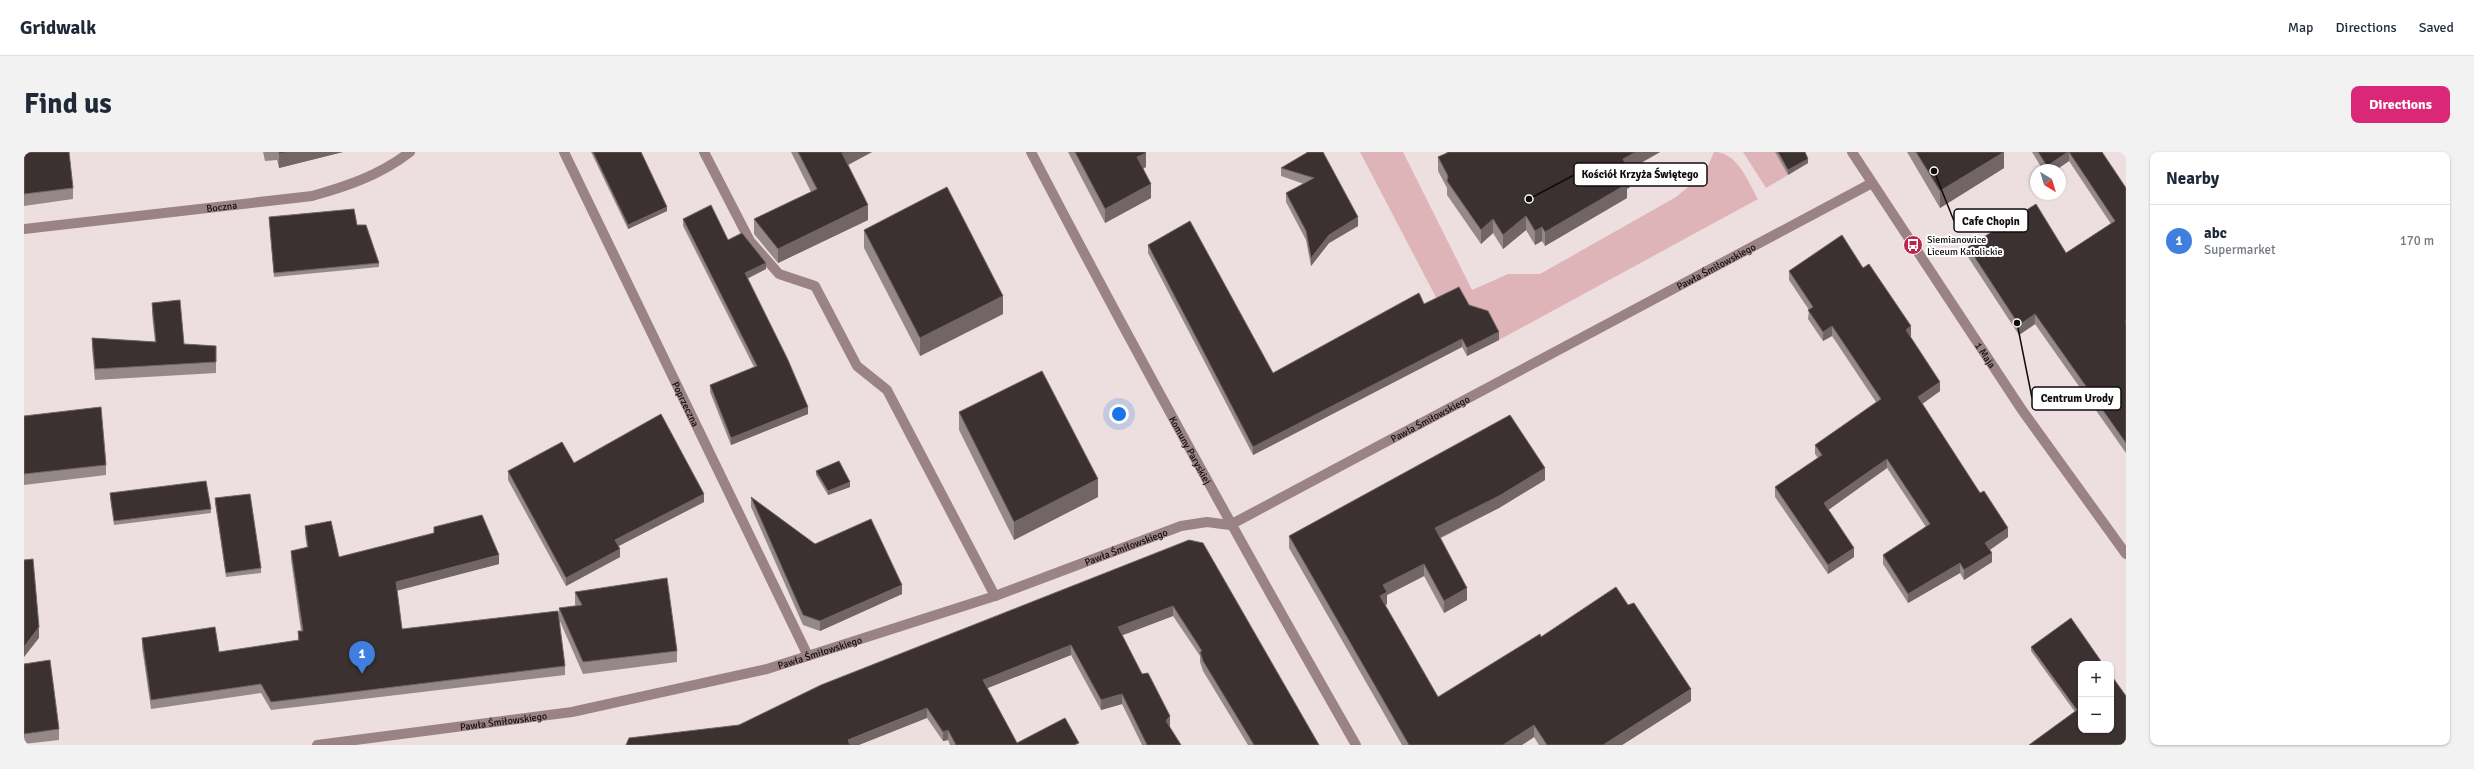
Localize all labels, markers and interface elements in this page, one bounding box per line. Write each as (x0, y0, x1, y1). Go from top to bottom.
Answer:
text: Gridwalk (20, 16, 96, 40)
text: Map (2288, 19, 2314, 36)
text: Directions (2336, 19, 2397, 36)
text: Saved (2419, 19, 2454, 36)
button: Directions (2351, 86, 2450, 123)
text: Find us (24, 87, 112, 121)
callout: Kościół Krzyża Świętego (1574, 163, 1707, 186)
north arrow (2030, 164, 2066, 200)
text: Kościół Krzyża Świętego (1581, 167, 1699, 181)
text: Nearby (2166, 168, 2219, 189)
street label: Boczna (206, 200, 238, 215)
callout: Cafe Chopin (1954, 209, 2028, 232)
text: Cafe Chopin (1962, 215, 2020, 228)
text: abc (2204, 224, 2227, 242)
text: 1 (2175, 233, 2183, 249)
text: 170 m (2400, 233, 2434, 249)
bus stop icon: Siemianowice Liceum Katolickie (1902, 234, 1924, 256)
place label: Siemianowice Liceum Katolickie (1927, 234, 2003, 258)
street label: Pawła Śmiłowskiego (1675, 241, 1758, 293)
text: Supermarket (2204, 242, 2276, 258)
street label: 1 Maja (1972, 340, 1998, 371)
street label: Poprzeczna (669, 380, 701, 429)
callout: Centrum Urody (2032, 387, 2121, 410)
text: Centrum Urody (2041, 392, 2114, 405)
street label: Pawła Śmiłowskiego (1389, 393, 1472, 445)
your location (1109, 404, 1129, 424)
street label: Komuny Paryskiej (1166, 414, 1213, 487)
street label: Pawła Śmiłowskiego (1083, 527, 1169, 569)
street label: Pawła Śmiłowskiego (776, 634, 864, 672)
pin: 1 (349, 641, 375, 674)
map controls (2078, 661, 2114, 733)
button: + (2078, 661, 2114, 697)
button: − (2078, 697, 2114, 733)
street label: Pawła Śmiłowskiego (459, 710, 548, 733)

